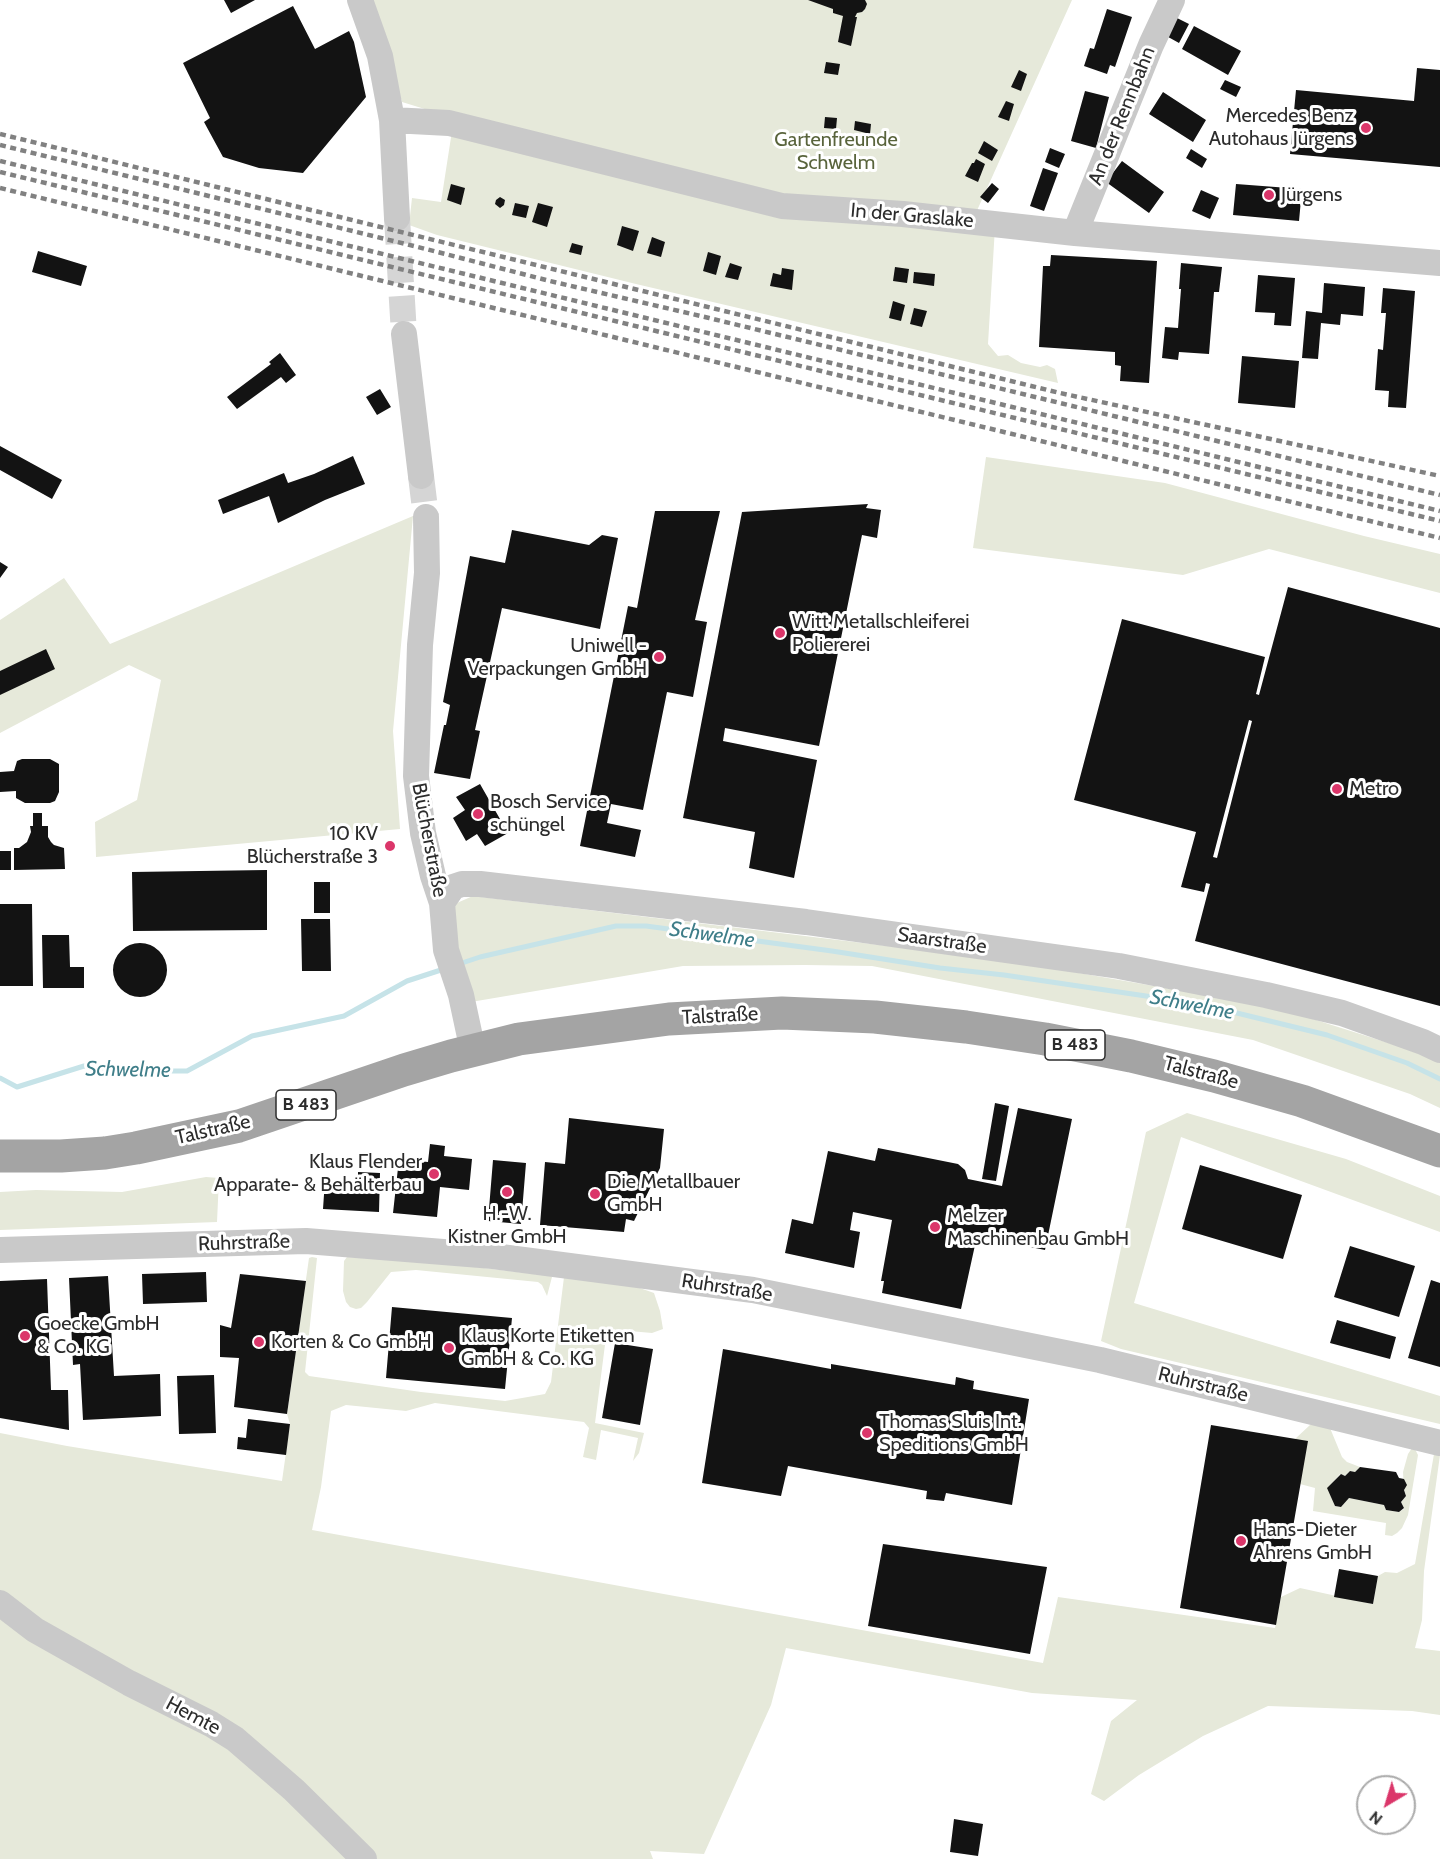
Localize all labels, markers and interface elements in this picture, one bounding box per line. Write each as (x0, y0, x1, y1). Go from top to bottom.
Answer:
street label: An der Rennbahn (1083, 43, 1161, 189)
place label: Mercedes Benz Autohaus Jürgens (1209, 104, 1354, 151)
marker: Mercedes Benz Autohaus Jürgens (1359, 121, 1373, 135)
park label: Gartenfreunde Schwelm (774, 128, 898, 175)
place label: Jürgens (1281, 183, 1342, 207)
marker: Jürgens (1262, 188, 1276, 202)
street label: In der Graslake (850, 199, 974, 233)
place label: Witt Metallschleiferei Poliererei (792, 610, 970, 657)
marker: Witt Metallschleiferei Poliererei (773, 626, 787, 640)
place label: Uniwell - Verpackungen GmbH (467, 634, 647, 681)
marker: Uniwell - Verpackungen GmbH (652, 650, 666, 664)
place label: Metro (1349, 777, 1399, 801)
street label: Blücherstraße (406, 781, 452, 899)
marker: Metro (1330, 782, 1344, 796)
place label: Bosch Service schüngel (490, 790, 607, 837)
marker: Bosch Service schüngel (471, 807, 485, 821)
place label: 10 KV Blücherstraße 3 (247, 822, 378, 869)
marker: 10 KV Blücherstraße 3 (383, 839, 397, 853)
water label: Schwelme (668, 917, 756, 953)
street label: Saarstraße (896, 923, 988, 959)
water label: Schwelme (1148, 984, 1236, 1026)
street label: Talstraße (681, 1002, 759, 1030)
road number: B 483 (1045, 1030, 1105, 1060)
street label: Talstraße (1161, 1052, 1241, 1094)
water label: Schwelme (85, 1057, 171, 1083)
road number: B 483 (276, 1090, 336, 1120)
street label: Talstraße (173, 1110, 253, 1150)
place label: Klaus Flender Apparate- & Behälterbau (214, 1150, 422, 1197)
marker: Klaus Flender Apparate- & Behälterbau (427, 1167, 441, 1181)
place label: Die Metallbauer GmbH (607, 1170, 740, 1217)
marker: H.-W. Kistner GmbH (500, 1185, 514, 1199)
marker: Die Metallbauer GmbH (588, 1187, 602, 1201)
place label: H.-W. Kistner GmbH (448, 1202, 566, 1249)
place label: Melzer Maschinenbau GmbH (947, 1204, 1129, 1251)
marker: Melzer Maschinenbau GmbH (928, 1220, 942, 1234)
street label: Ruhrstraße (198, 1229, 290, 1257)
street label: Ruhrstraße (680, 1269, 774, 1307)
place label: Goecke GmbH & Co. KG (37, 1312, 160, 1359)
place label: Klaus Korte Etiketten GmbH & Co. KG (461, 1324, 635, 1371)
marker: Goecke GmbH & Co. KG (18, 1329, 32, 1343)
place label: Korten & Co GmbH (271, 1330, 431, 1354)
marker: Korten & Co GmbH (252, 1335, 266, 1349)
marker: Klaus Korte Etiketten GmbH & Co. KG (442, 1341, 456, 1355)
street label: Ruhrstraße (1155, 1362, 1251, 1408)
place label: Thomas Sluis Int. Speditions GmbH (879, 1410, 1029, 1457)
marker: Thomas Sluis Int. Speditions GmbH (860, 1426, 874, 1440)
place label: Hans-Dieter Ahrens GmbH (1253, 1518, 1372, 1565)
marker: Hans-Dieter Ahrens GmbH (1234, 1534, 1248, 1548)
street label: Hemte (162, 1692, 224, 1740)
north arrow (1356, 1775, 1416, 1835)
text: N (1366, 1807, 1386, 1829)

